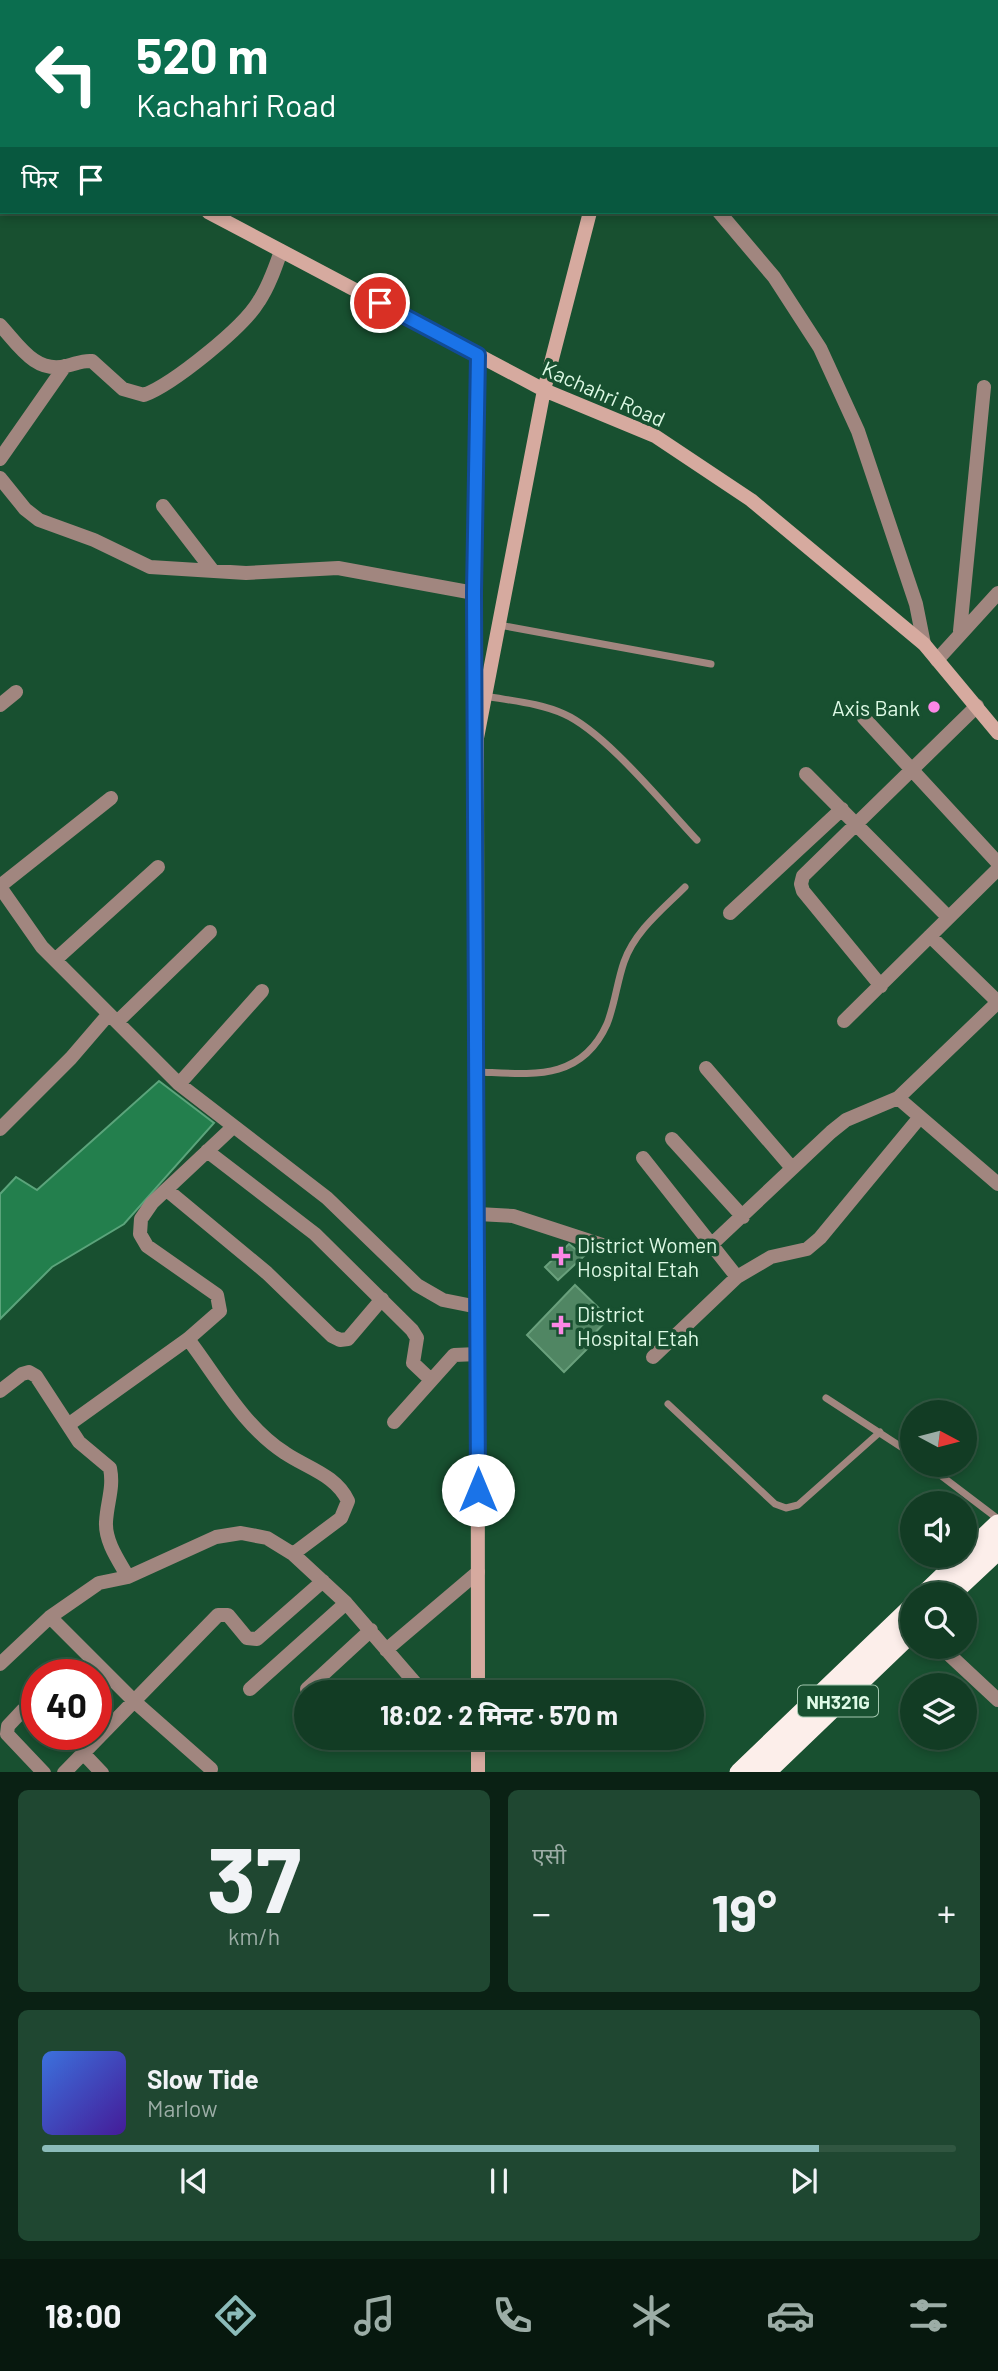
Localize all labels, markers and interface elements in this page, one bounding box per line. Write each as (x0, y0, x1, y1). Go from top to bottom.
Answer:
text: 520 m (136, 25, 269, 84)
icon: left (21, 28, 112, 119)
text: Kachahri Road (136, 85, 336, 123)
icon: arrive (72, 161, 110, 199)
text: फिर (21, 162, 58, 193)
pin (350, 273, 410, 333)
icon: arrive (361, 284, 399, 322)
street label: Kachahri Road (539, 355, 669, 431)
place label: Axis Bank (832, 695, 920, 720)
marker: Axis Bank (926, 699, 942, 715)
place label: District Women Hospital Etah (577, 1232, 717, 1281)
marker: District Women Hospital Etah (551, 1246, 571, 1266)
place label: District Hospital Etah (577, 1301, 699, 1350)
marker: District Hospital Etah (551, 1315, 571, 1335)
north arrow (900, 1400, 976, 1477)
map controls (900, 1400, 977, 1750)
position arrow (441, 1453, 515, 1527)
button: sound (900, 1491, 977, 1568)
button: search (900, 1582, 977, 1659)
speed limit sign: 40 (21, 1659, 112, 1750)
button: layers (900, 1673, 977, 1750)
road number: NH321G (798, 1686, 878, 1716)
text: 18:02 · 2 मिनट · 570 m (380, 1699, 618, 1730)
text: 37 (207, 1822, 301, 1931)
text: एसी (532, 1841, 566, 1869)
text: 19° (711, 1880, 777, 1942)
text: − (532, 1889, 551, 1935)
text: + (937, 1889, 956, 1935)
text: km/h (228, 1922, 280, 1950)
text: Slow Tide (147, 2063, 259, 2094)
text: Marlow (147, 2094, 218, 2122)
icon: previous (175, 2162, 213, 2200)
icon: pause (480, 2162, 518, 2200)
icon: next (785, 2162, 823, 2200)
icon: directions (211, 2291, 260, 2340)
icon: music (350, 2291, 399, 2340)
icon: phone (488, 2291, 537, 2340)
icon: climate (627, 2291, 676, 2340)
icon: car (766, 2291, 815, 2340)
icon: filters (904, 2291, 953, 2340)
text: 18:00 (45, 2296, 122, 2334)

